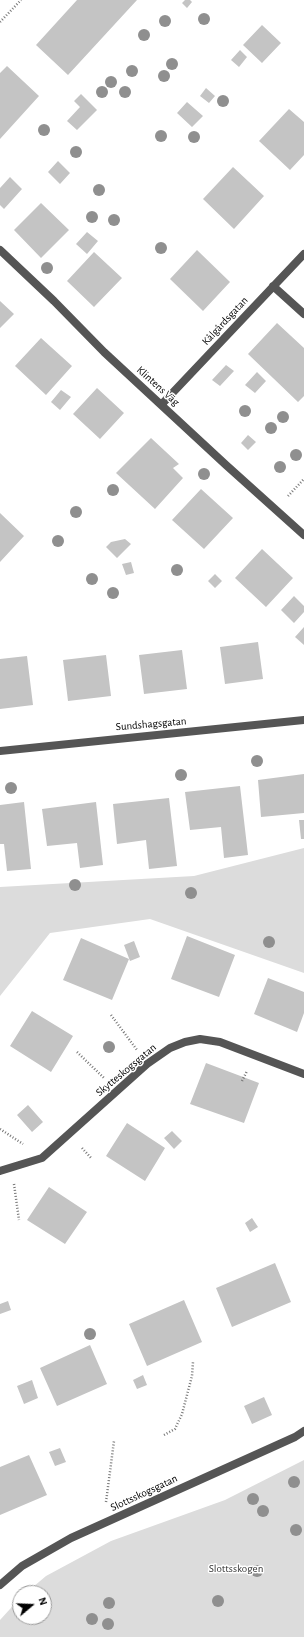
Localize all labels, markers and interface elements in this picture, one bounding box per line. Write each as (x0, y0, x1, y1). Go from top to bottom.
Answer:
street label: Kålgårdsgatan (199, 294, 251, 348)
street label: Klintens Väg (134, 363, 182, 409)
street label: Sundshagsgatan (115, 714, 187, 734)
street label: Skytteskogsgatan (93, 1041, 159, 1099)
street label: Slottsskogsgatan (108, 1472, 180, 1514)
park label: Slottsskogen (209, 1562, 263, 1576)
north arrow (12, 1585, 52, 1625)
text: N (36, 1596, 49, 1607)

